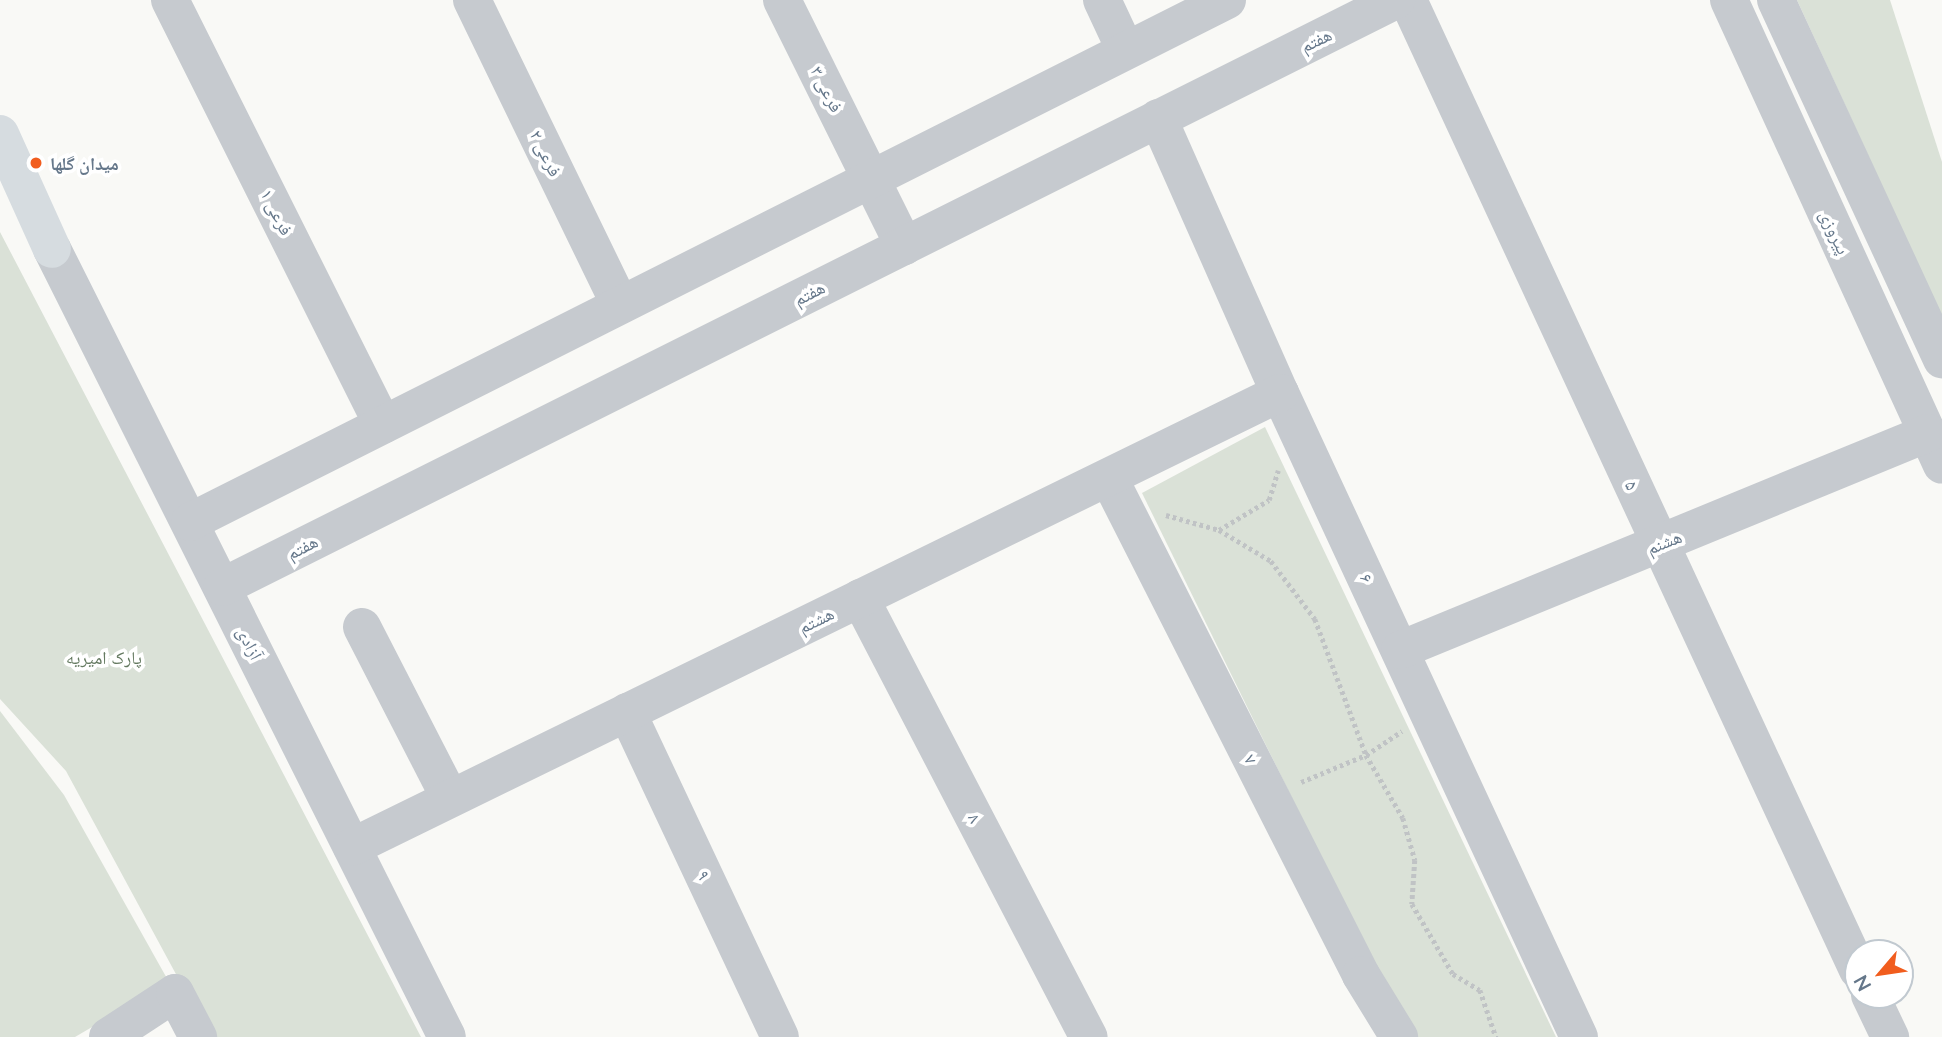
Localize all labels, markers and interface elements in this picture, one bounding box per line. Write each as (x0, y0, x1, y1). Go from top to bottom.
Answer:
street label: هفتم (1297, 23, 1335, 57)
street label: فرعی ۳ (806, 62, 848, 116)
street label: فرعی ۲ (526, 126, 566, 180)
place label: میدان گلها (50, 152, 119, 174)
marker: میدان گلها (28, 155, 44, 171)
street label: فرعی ۱ (256, 185, 298, 239)
street label: پیروزی (1815, 206, 1855, 258)
street label: هفتم (790, 276, 828, 310)
street label: ۵ (1621, 477, 1643, 493)
street label: هشنم (1643, 525, 1685, 559)
street label: هفتم (283, 530, 321, 564)
street label: ۶ (1356, 570, 1378, 586)
street label: هشتم (795, 602, 837, 638)
street label: آزادی (233, 623, 267, 663)
park label: پارک امیریه (66, 646, 142, 668)
street label: ۷ (1240, 750, 1262, 768)
street label: ۸ (964, 809, 986, 827)
street label: ۹ (693, 867, 715, 883)
north arrow (1844, 939, 1914, 1009)
text: N (1848, 971, 1876, 995)

